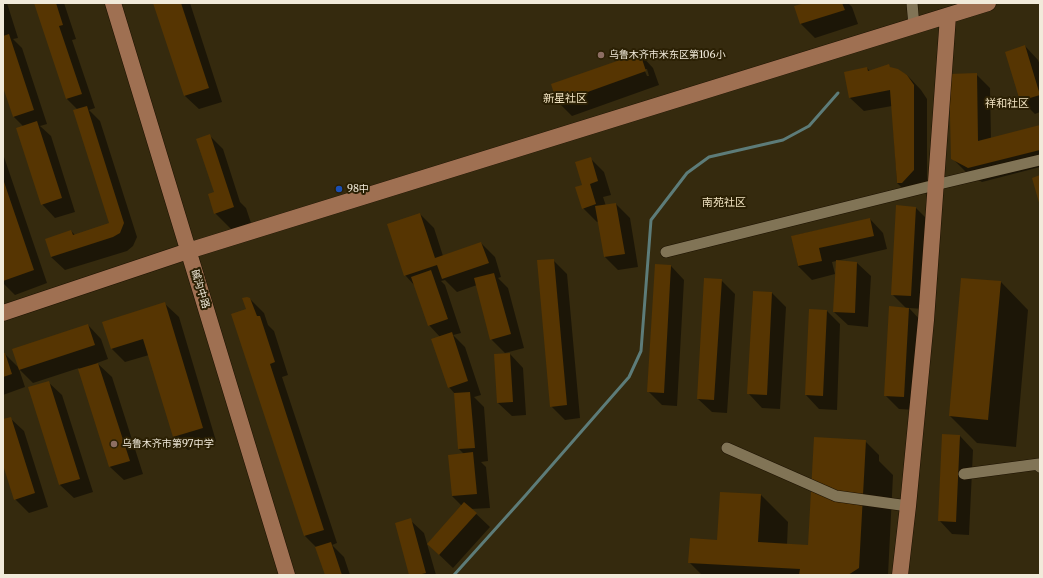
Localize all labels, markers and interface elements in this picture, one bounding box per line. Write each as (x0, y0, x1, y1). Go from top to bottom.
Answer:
place label: 乌鲁木齐市米东区第106小 (609, 49, 726, 61)
marker: 乌鲁木齐市米东区第106小 (596, 50, 606, 60)
district label: 新星社区 (543, 92, 587, 106)
district label: 祥和社区 (985, 97, 1029, 111)
place label: 98中 (347, 183, 369, 195)
marker: 98中 (334, 184, 344, 194)
district label: 南苑社区 (702, 196, 746, 210)
street label: 碱沟中路 (188, 268, 212, 310)
place label: 乌鲁木齐市第97中学 (122, 438, 214, 450)
marker: 乌鲁木齐市第97中学 (109, 439, 119, 449)

